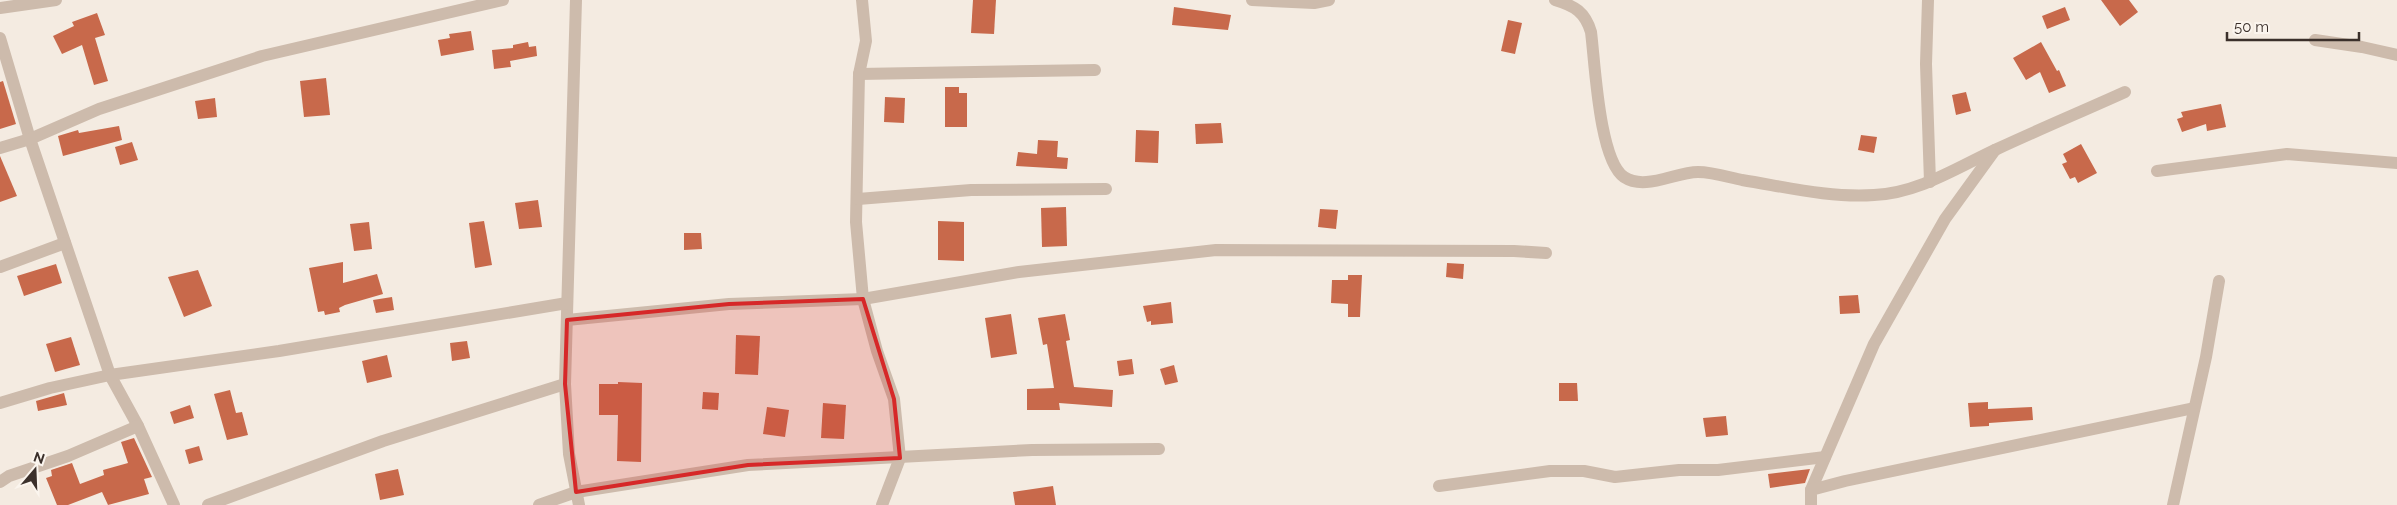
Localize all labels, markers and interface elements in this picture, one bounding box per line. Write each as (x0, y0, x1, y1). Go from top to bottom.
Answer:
scale bar (2227, 10, 2360, 42)
text: 50 m (2234, 18, 2269, 36)
north arrow (10, 445, 60, 495)
text: N (32, 448, 47, 467)

